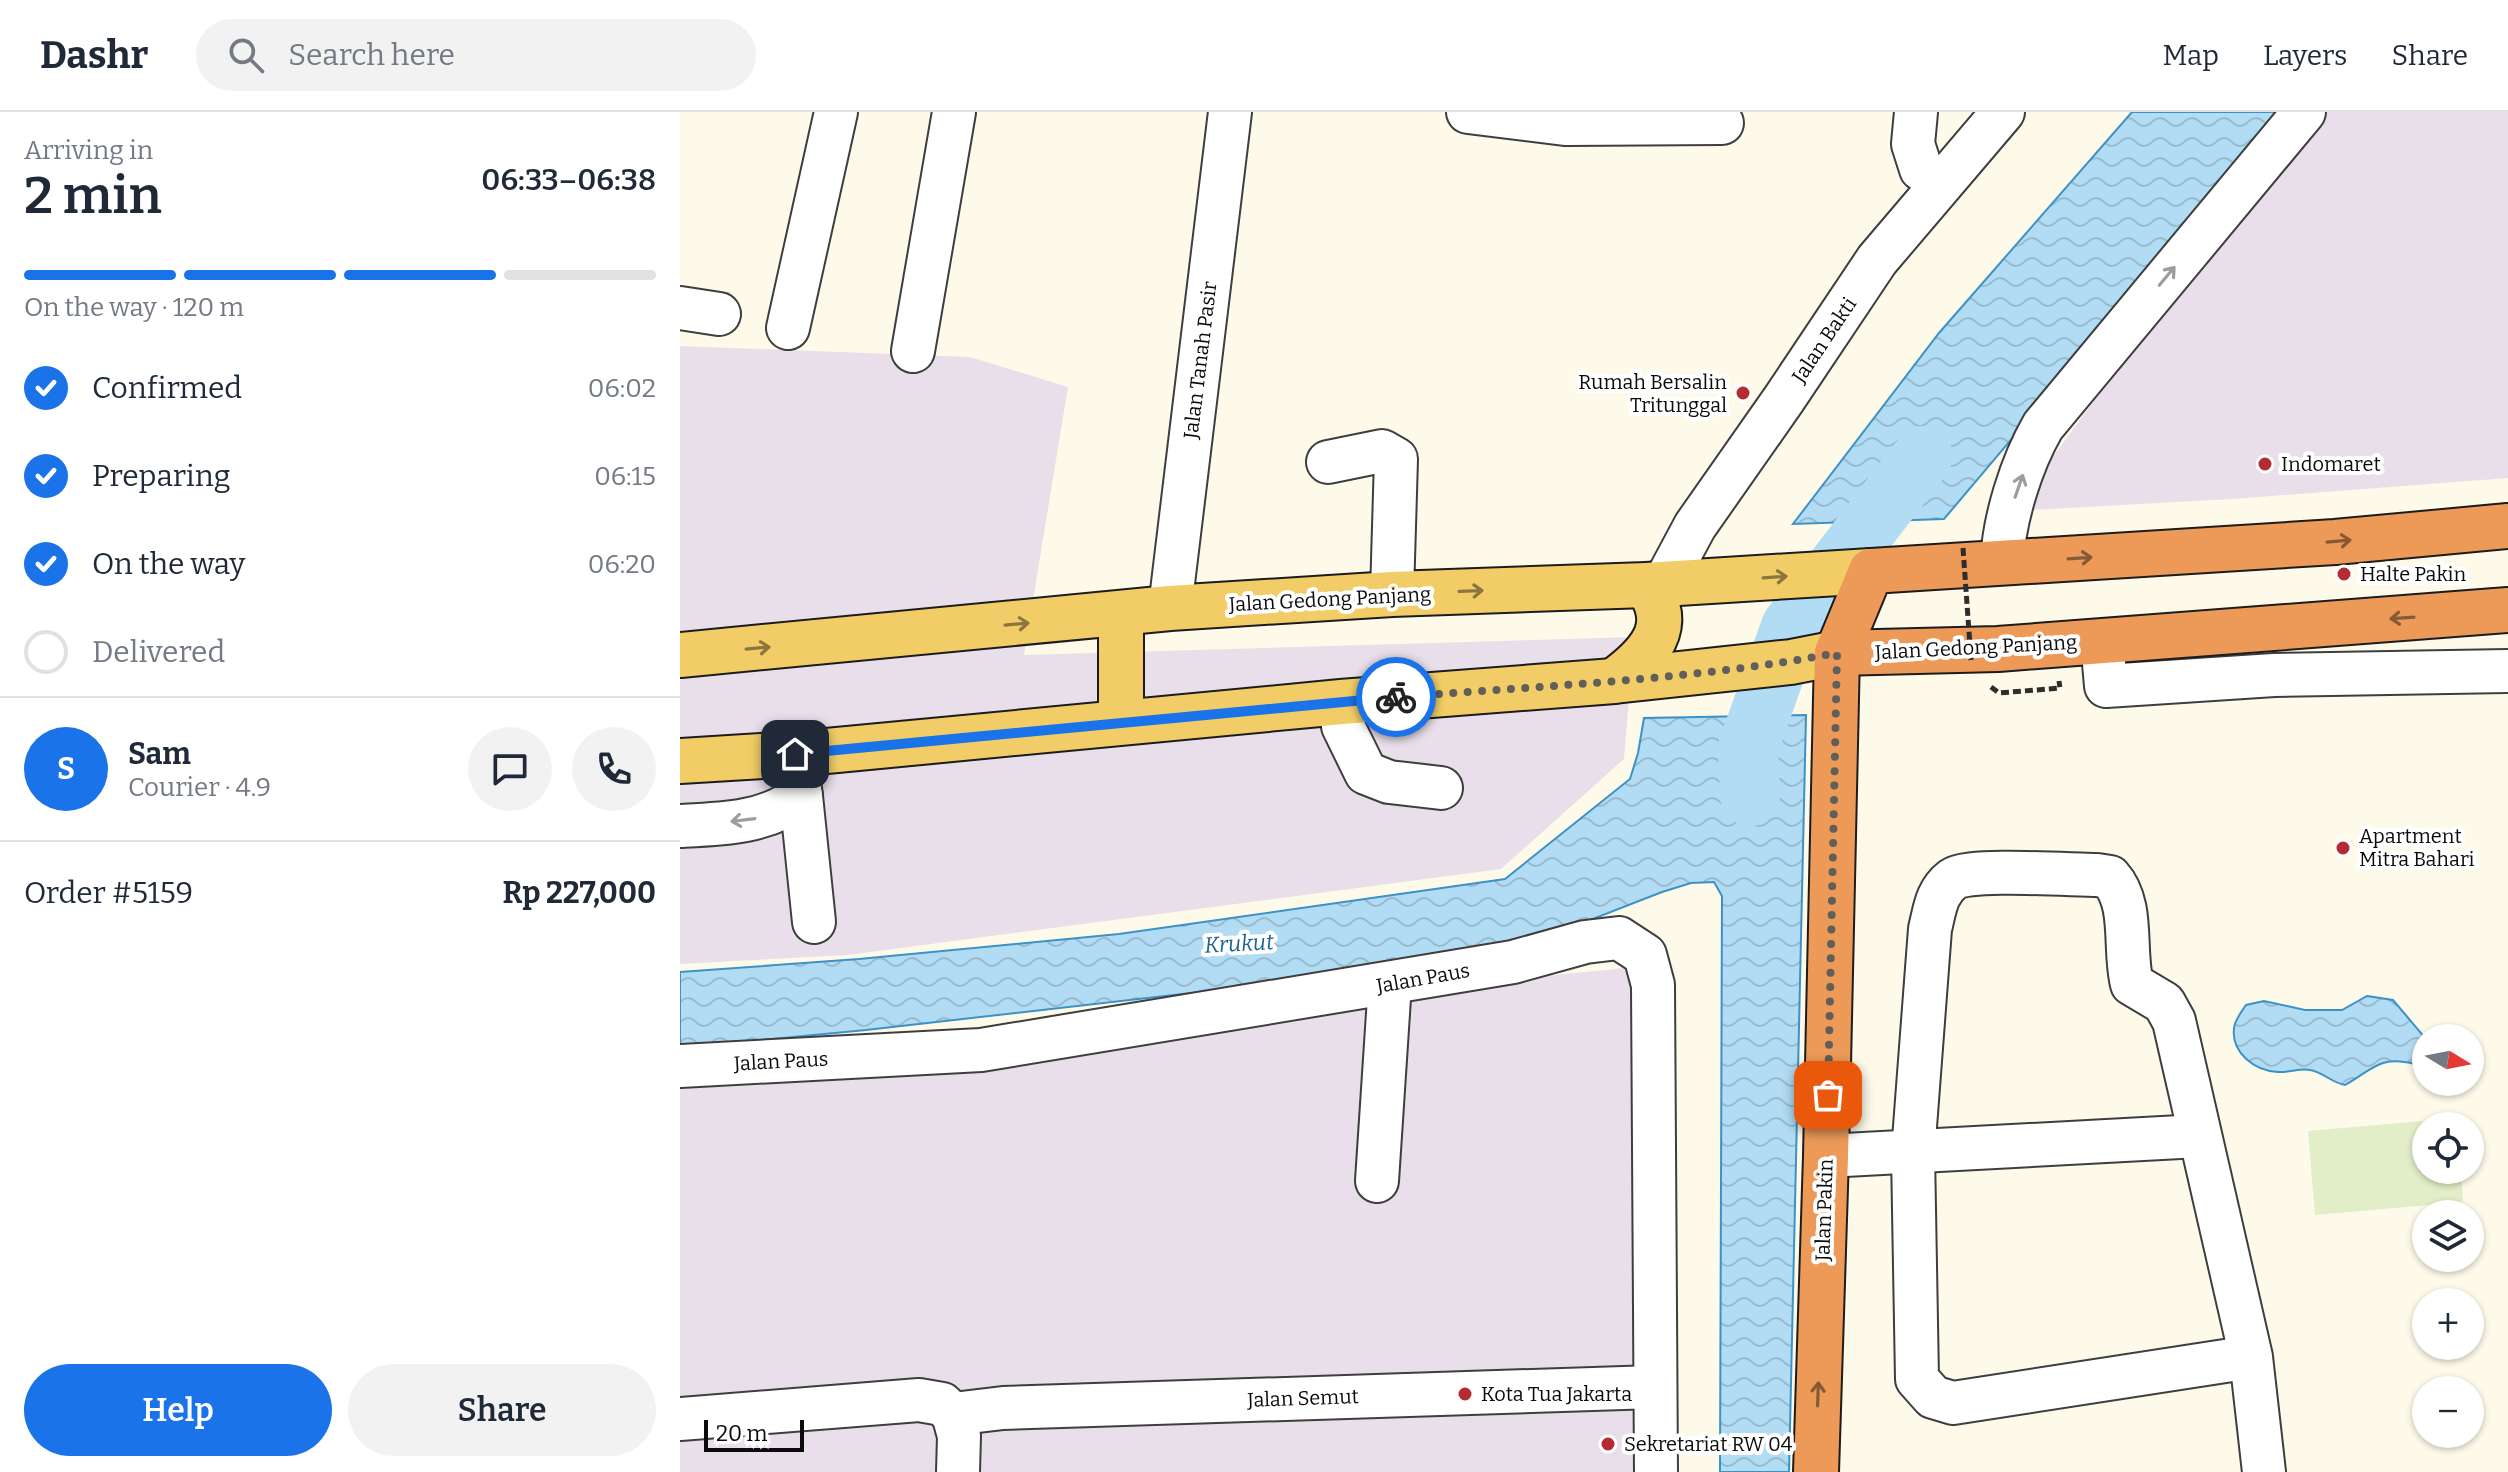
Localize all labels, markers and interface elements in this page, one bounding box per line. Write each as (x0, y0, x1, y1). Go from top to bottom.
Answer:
search box (196, 19, 756, 91)
text: Dashr (40, 32, 148, 78)
icon: search (224, 33, 268, 77)
text: Search here (288, 37, 455, 73)
text: Map (2162, 39, 2219, 72)
text: Layers (2263, 39, 2347, 72)
text: Share (2391, 39, 2468, 72)
text: Arriving in (24, 135, 153, 166)
text: 06:33–06:38 (481, 162, 656, 198)
text: 2 min (24, 164, 162, 227)
one-way arrow (2158, 266, 2176, 287)
street label: Jalan Tanah Pasir (1178, 280, 1222, 441)
text: On the way · 120 m (24, 292, 244, 323)
street label: Jalan Bakti (1786, 293, 1861, 388)
icon: check (24, 366, 68, 410)
text: Confirmed (92, 370, 242, 406)
place label: Rumah Bersalin Tritunggal (1578, 370, 1727, 417)
text: 06:02 (588, 373, 656, 404)
marker: Rumah Bersalin Tritunggal (1734, 384, 1752, 402)
place label: Indomaret (2281, 452, 2381, 476)
icon: check (24, 454, 68, 498)
marker: Indomaret (2256, 455, 2274, 473)
text: Preparing (92, 458, 230, 494)
text: 06:15 (594, 461, 656, 492)
one-way arrow (2013, 474, 2027, 499)
one-way arrow (2325, 533, 2352, 548)
icon: check (24, 542, 68, 586)
text: On the way (92, 546, 245, 582)
text: 06:20 (588, 549, 656, 580)
one-way arrow (2066, 550, 2093, 565)
place label: Halte Pakin (2360, 562, 2467, 586)
marker: Halte Pakin (2335, 565, 2353, 583)
one-way arrow (1761, 569, 1788, 584)
street label: Jalan Gedong Panjang (1227, 582, 1432, 617)
one-way arrow (1457, 583, 1484, 598)
one-way arrow (2389, 611, 2416, 626)
one-way arrow (1003, 616, 1030, 631)
street label: Jalan Gedong Panjang (1873, 630, 2078, 665)
text: Delivered (92, 634, 225, 670)
one-way arrow (744, 640, 771, 655)
courier (1356, 657, 1436, 737)
icon: bike (1374, 675, 1418, 719)
pin (761, 720, 829, 788)
button: chat (468, 727, 552, 811)
button: phone (572, 727, 656, 811)
icon: home (773, 732, 817, 776)
text: Sam (128, 736, 191, 772)
text: S (57, 751, 75, 787)
text: Courier · 4.9 (128, 772, 271, 803)
one-way arrow (731, 812, 757, 827)
place label: Apartment Mitra Bahari (2359, 824, 2474, 871)
marker: Apartment Mitra Bahari (2334, 839, 2352, 857)
text: Order #5159 (24, 875, 193, 911)
text: Rp 227,000 (503, 875, 656, 911)
water label: Krukut (1204, 928, 1275, 959)
street label: Jalan Paus (1373, 958, 1472, 998)
north arrow (2412, 1024, 2484, 1096)
map controls (2412, 1024, 2484, 1448)
street label: Jalan Paus (732, 1047, 829, 1076)
pin (1794, 1061, 1862, 1129)
icon: bag (1806, 1073, 1850, 1117)
button: locate (2412, 1112, 2484, 1184)
street label: Jalan Pakin (1810, 1158, 1838, 1262)
button: layers (2412, 1200, 2484, 1272)
button: + (2412, 1288, 2484, 1360)
button: Help (24, 1364, 332, 1456)
button: Share (348, 1364, 656, 1456)
button: − (2412, 1376, 2484, 1448)
one-way arrow (1811, 1381, 1826, 1408)
place label: Kota Tua Jakarta (1481, 1382, 1632, 1406)
street label: Jalan Semut (1246, 1384, 1359, 1412)
marker: Kota Tua Jakarta (1456, 1385, 1474, 1403)
scale bar (704, 1416, 804, 1452)
text: 20 m (716, 1420, 767, 1447)
place label: Sekretariat RW 04 (1624, 1432, 1793, 1456)
marker: Sekretariat RW 04 (1599, 1435, 1617, 1453)

